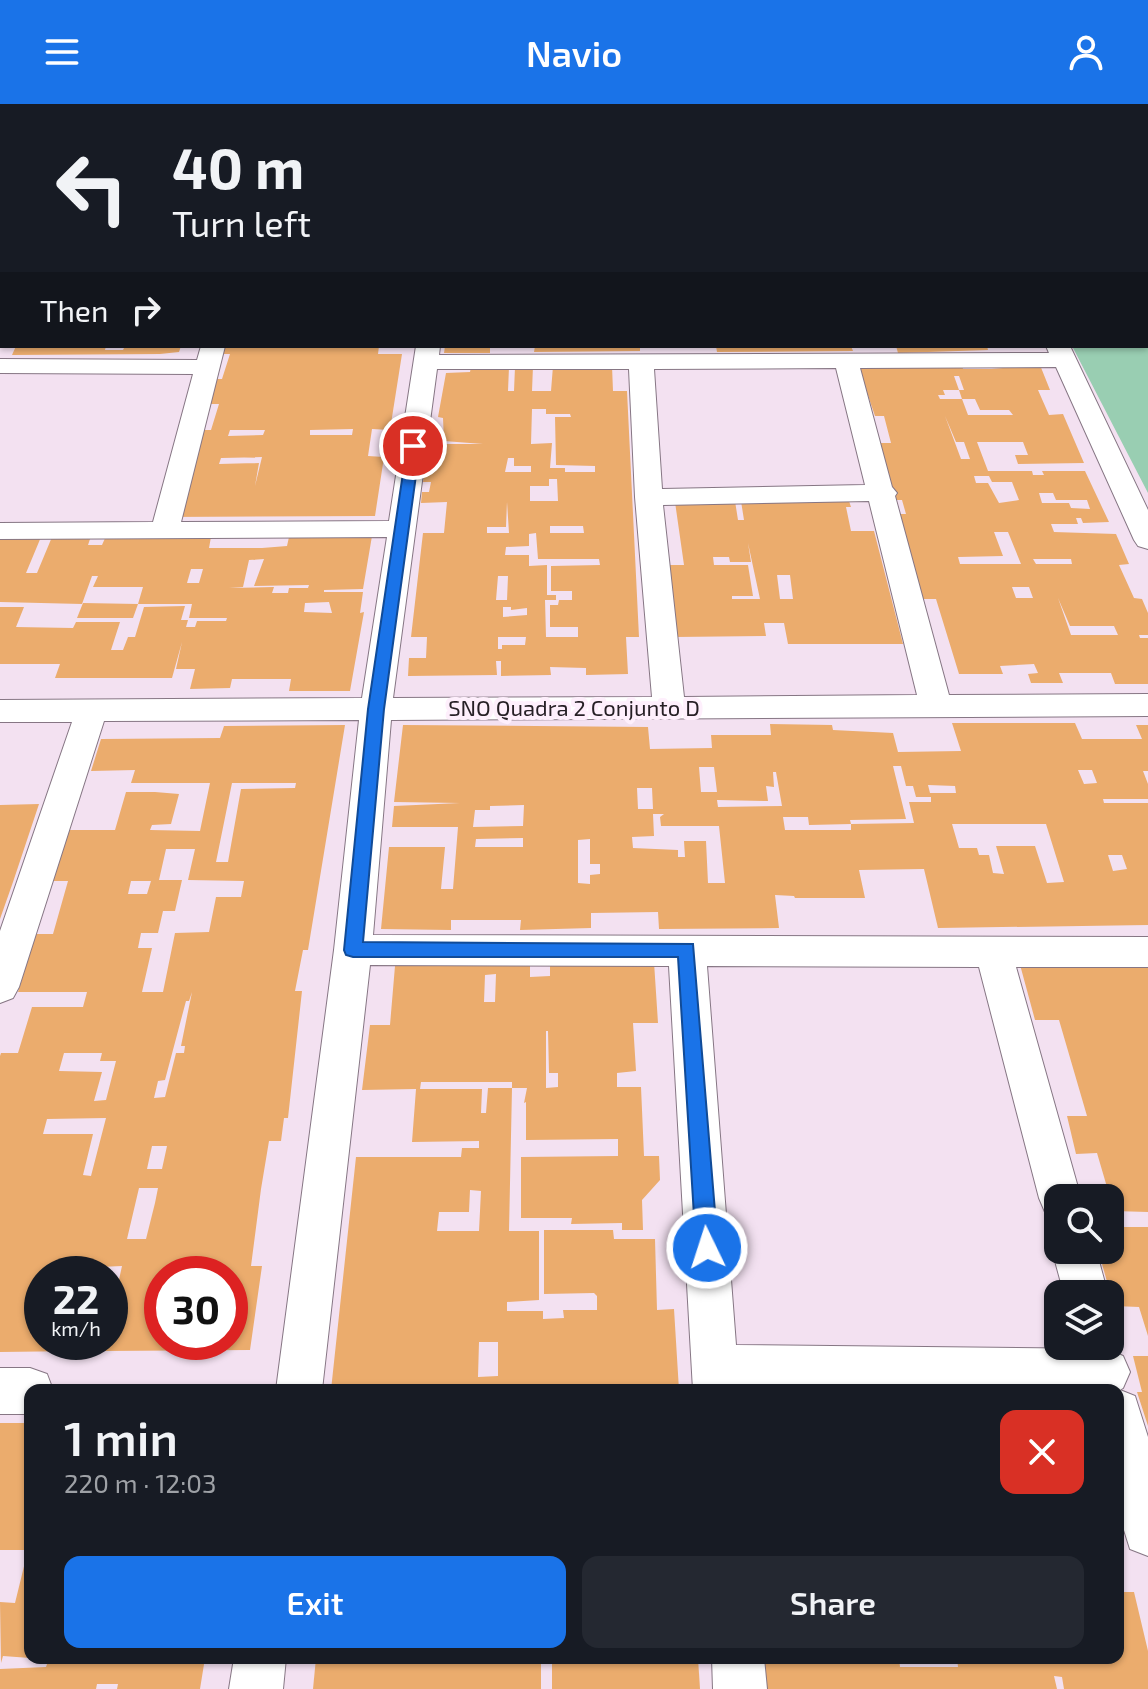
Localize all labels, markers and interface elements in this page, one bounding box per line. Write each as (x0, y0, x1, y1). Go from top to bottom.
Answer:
icon: menu (40, 30, 84, 74)
icon: person (1064, 30, 1108, 74)
text: Navio (526, 31, 622, 74)
text: 40 m (172, 133, 304, 200)
icon: left (40, 136, 144, 240)
text: Turn left (172, 201, 311, 244)
icon: right (124, 288, 168, 332)
text: Then (40, 292, 108, 328)
pin (379, 412, 447, 480)
icon: arrive (391, 424, 435, 468)
street label: SNO Quadra 2 Conjunto D (448, 694, 700, 721)
map controls (1044, 1184, 1124, 1360)
button: search (1044, 1184, 1124, 1264)
position arrow (665, 1206, 749, 1290)
speed limit sign: 30 (144, 1256, 248, 1360)
text: 22 (53, 1274, 99, 1322)
button: layers (1044, 1280, 1124, 1360)
text: km/h (51, 1316, 101, 1340)
text: 1 min (64, 1408, 178, 1466)
button: close (1000, 1410, 1084, 1494)
text: 220 m · 12:03 (64, 1467, 216, 1498)
button: Exit (64, 1556, 566, 1648)
button: Share (582, 1556, 1084, 1648)

